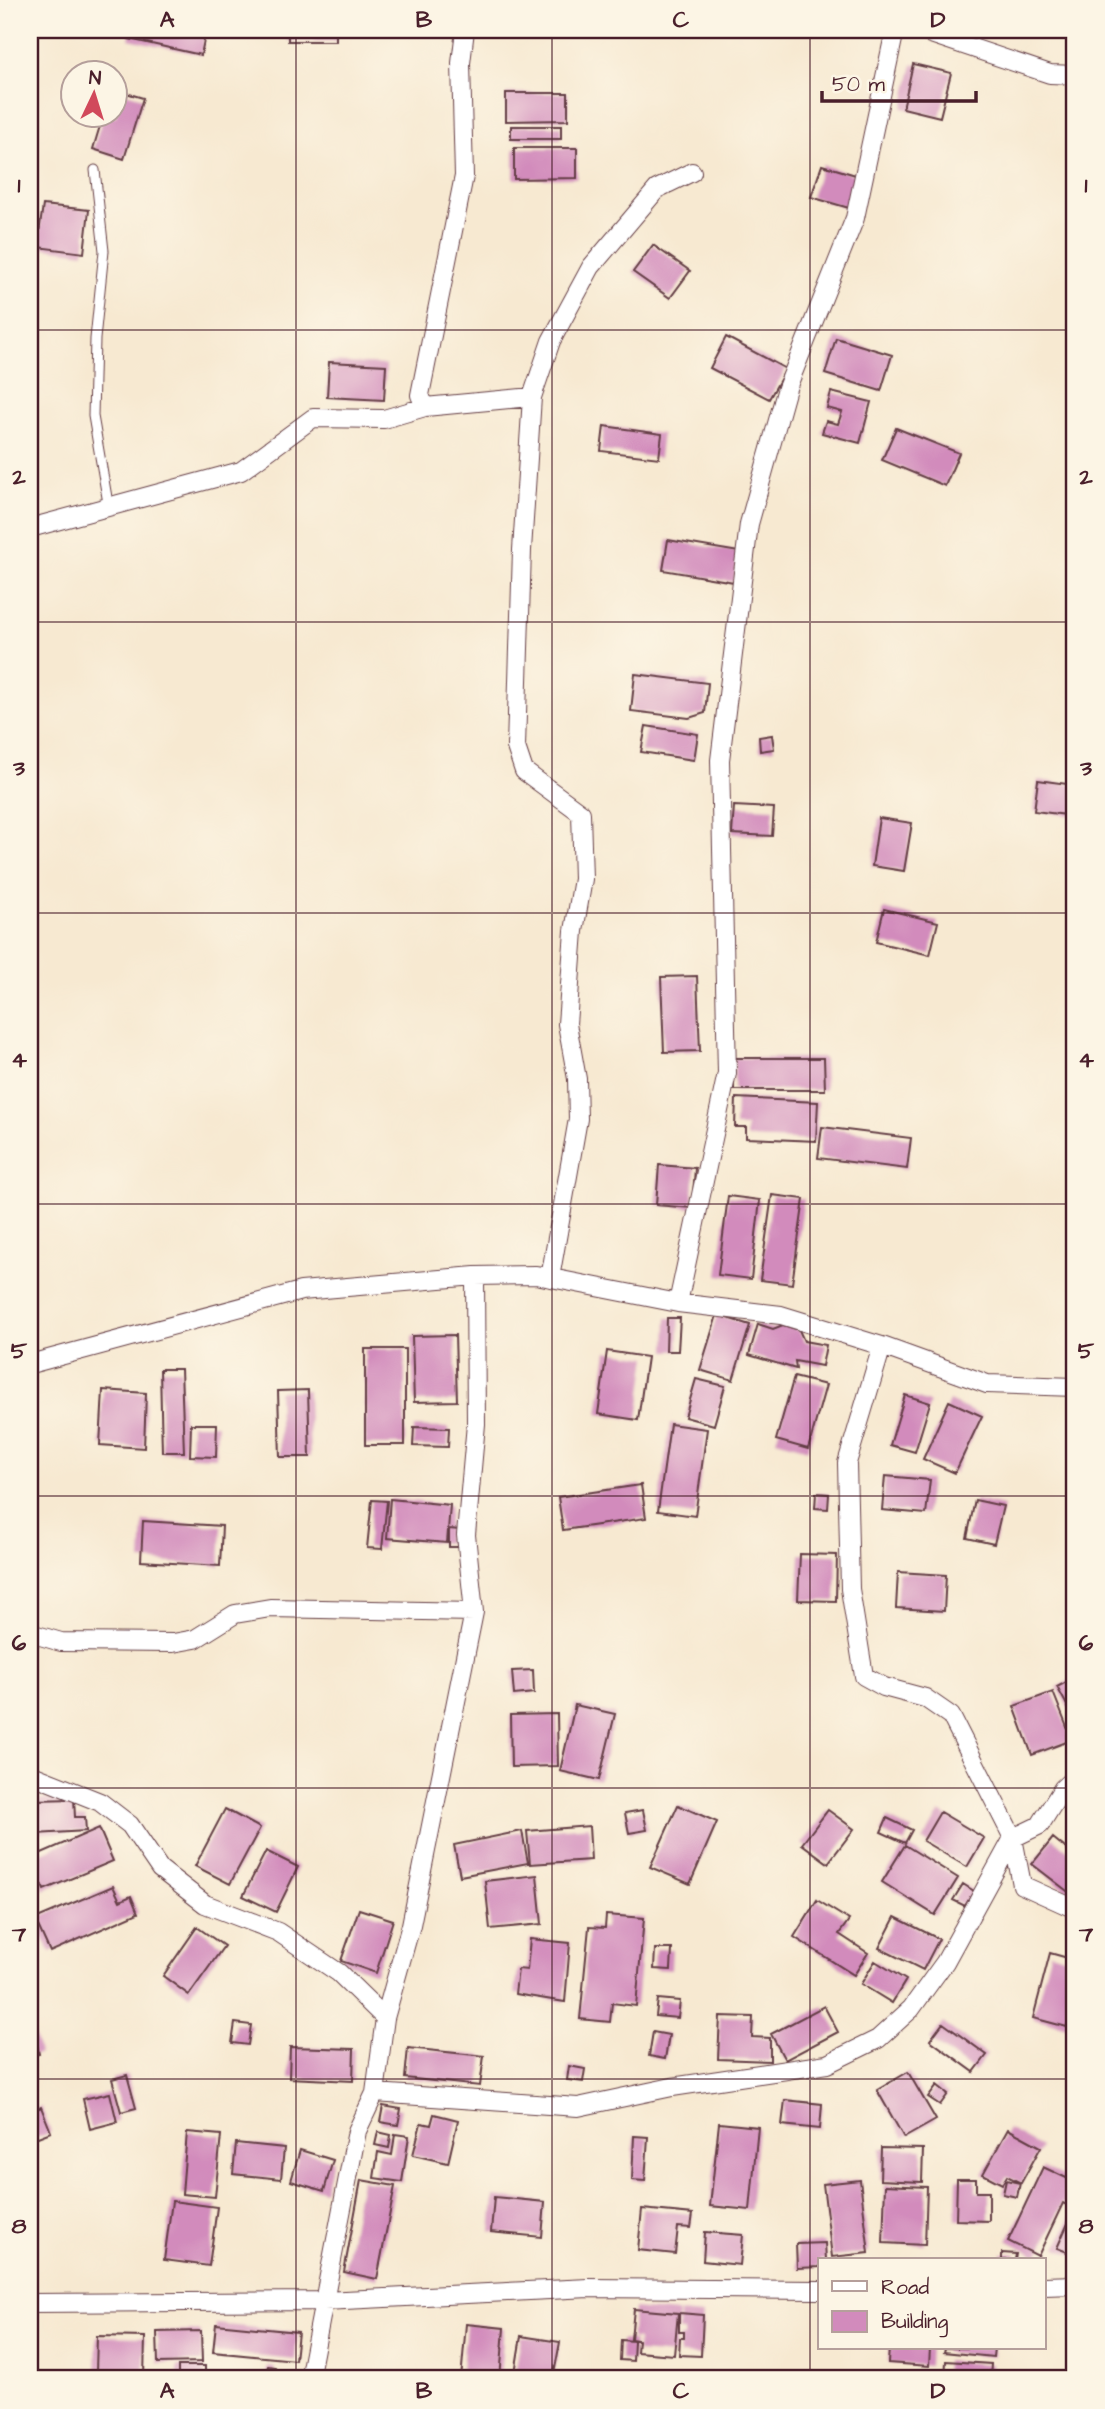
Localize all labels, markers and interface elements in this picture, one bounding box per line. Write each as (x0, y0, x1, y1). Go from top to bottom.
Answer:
text: A (160, 4, 175, 36)
text: B (416, 4, 433, 36)
text: C (673, 4, 690, 36)
text: D (931, 4, 946, 36)
north arrow (60, 60, 130, 130)
scale bar (822, 60, 976, 104)
text: N (88, 65, 102, 92)
text: 50 m (832, 70, 886, 99)
text: 1 (18, 169, 21, 201)
text: 1 (1085, 169, 1088, 201)
text: 2 (11, 461, 26, 493)
text: 2 (1078, 461, 1093, 493)
text: 3 (12, 752, 25, 784)
text: 3 (1079, 752, 1092, 784)
text: 4 (11, 1044, 27, 1076)
text: 4 (1078, 1044, 1094, 1076)
text: 5 (11, 1335, 28, 1367)
text: 5 (1078, 1335, 1095, 1367)
text: 6 (12, 1627, 27, 1659)
text: 6 (1079, 1627, 1094, 1659)
text: 7 (11, 1918, 27, 1950)
text: 7 (1078, 1918, 1094, 1950)
text: 8 (12, 2210, 27, 2242)
text: 8 (1079, 2210, 1094, 2242)
legend (818, 2258, 1046, 2350)
text: Road (881, 2273, 929, 2302)
text: Building (881, 2307, 949, 2338)
text: A (160, 2375, 175, 2407)
text: B (416, 2375, 433, 2407)
text: C (673, 2375, 690, 2407)
text: D (931, 2375, 946, 2407)

